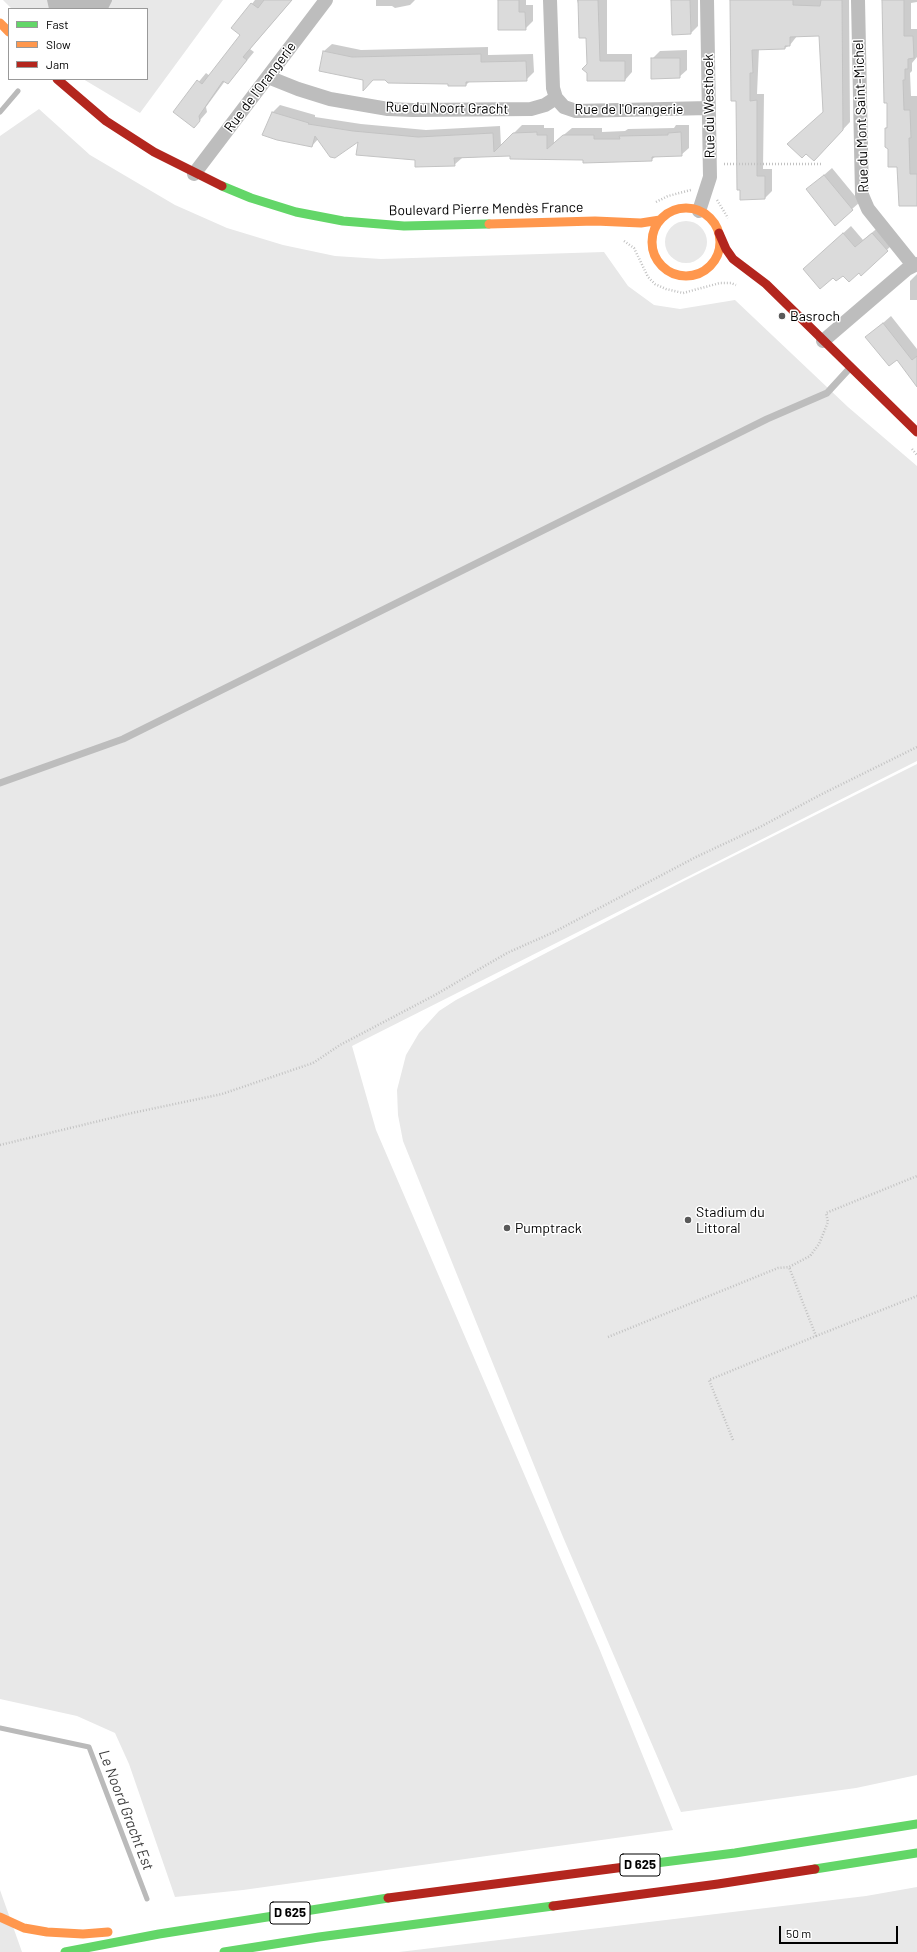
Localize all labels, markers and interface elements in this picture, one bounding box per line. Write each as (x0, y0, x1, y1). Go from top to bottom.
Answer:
legend (8, 8, 148, 80)
text: Fast (46, 17, 69, 31)
text: Slow (46, 37, 71, 51)
street label: Rue de l'Orangerie (221, 38, 299, 136)
street label: Rue du Mont Saint-Michel (850, 39, 872, 193)
street label: Rue du Westhoek (700, 54, 718, 158)
text: Jam (46, 57, 69, 71)
street label: Rue du Noort Gracht (385, 99, 509, 117)
street label: Rue de l'Orangerie (575, 101, 683, 117)
street label: Boulevard Pierre Mendès France (388, 199, 584, 219)
place label: Basroch (790, 308, 840, 324)
marker: Basroch (777, 311, 787, 321)
place label: Stadium du Littoral (696, 1204, 765, 1236)
marker: Stadium du Littoral (683, 1215, 693, 1225)
place label: Pumptrack (515, 1220, 582, 1236)
marker: Pumptrack (502, 1223, 512, 1233)
water label: Le Noord Gracht Est (95, 1747, 157, 1873)
road number: D 625 (620, 1854, 660, 1876)
road number: D 625 (270, 1902, 310, 1924)
scale bar (781, 1918, 900, 1944)
text: 50 m (786, 1926, 811, 1940)

